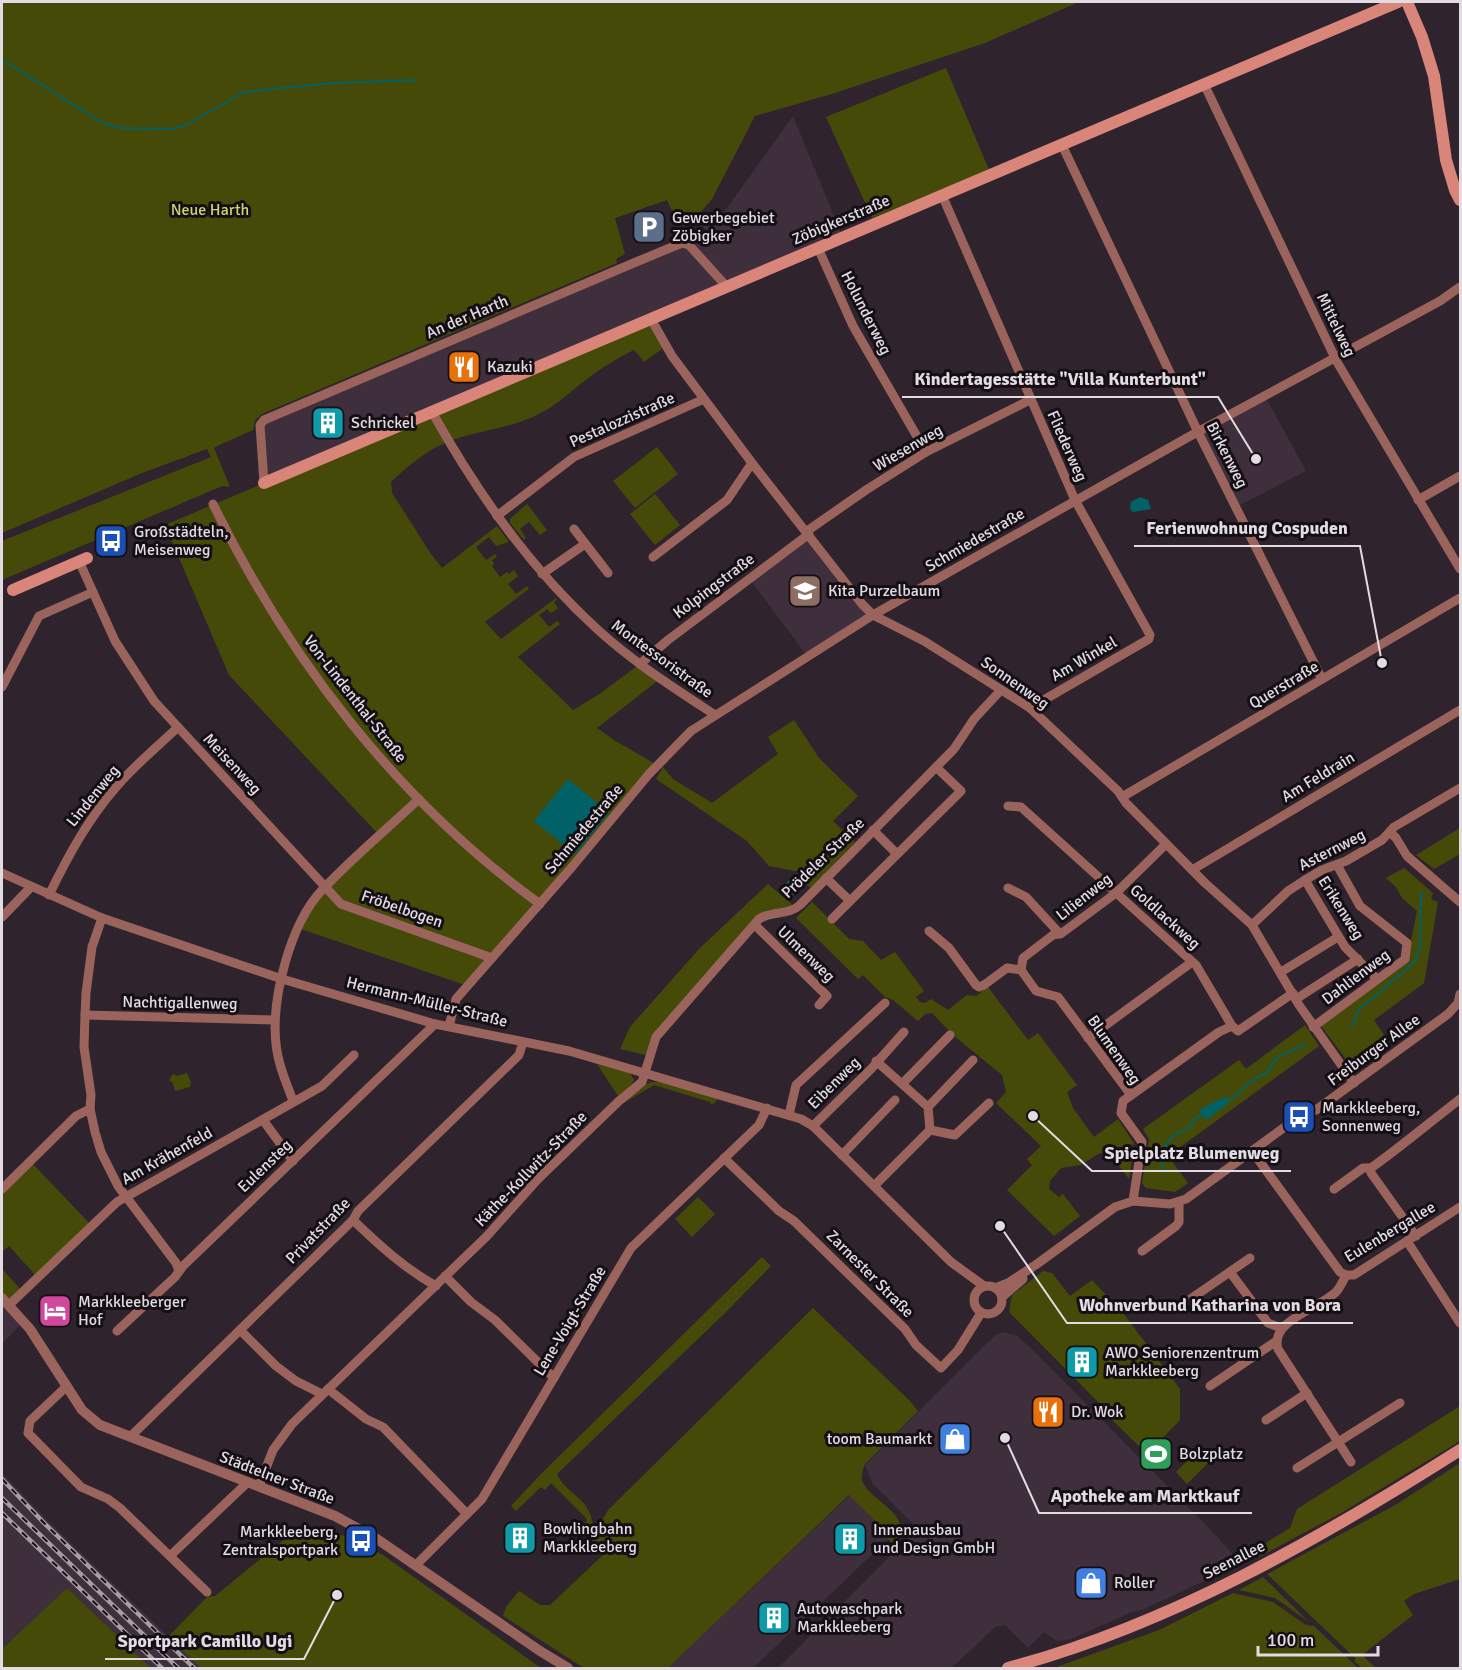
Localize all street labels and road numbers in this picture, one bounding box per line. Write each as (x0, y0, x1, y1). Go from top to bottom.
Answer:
street label: Zöbigkerstraße (789, 190, 893, 250)
street label: Holunderweg (836, 268, 896, 358)
street label: Mittelweg (1312, 290, 1360, 360)
street label: An der Harth (423, 291, 511, 343)
street label: Pestalozzistraße (566, 388, 678, 452)
street label: Fliederweg (1042, 407, 1092, 485)
street label: Birkenweg (1202, 418, 1252, 492)
street label: Wiesenweg (870, 420, 946, 476)
street label: Schmiedestraße (922, 504, 1028, 576)
street label: Kolpingstraße (669, 549, 759, 623)
street label: Montessoristraße (607, 615, 717, 703)
street label: Von-Lindenthal-Straße (299, 631, 411, 767)
street label: Am Winkel (1047, 632, 1121, 686)
street label: Sonnenweg (977, 652, 1053, 714)
street label: Querstraße (1246, 656, 1322, 714)
street label: Meisenweg (199, 729, 265, 799)
street label: Am Feldrain (1278, 747, 1358, 807)
street label: Lindenweg (62, 761, 124, 831)
street label: Schmiedestraße (541, 780, 627, 878)
street label: Prödeler Straße (777, 813, 869, 903)
street label: Asternweg (1295, 825, 1369, 875)
street label: Lilienweg (1052, 869, 1116, 925)
street label: Erikenweg (1314, 872, 1368, 944)
street label: Goldlackweg (1126, 880, 1204, 954)
street label: Fröbelbogen (359, 886, 445, 932)
street label: Ulmenweg (773, 922, 839, 986)
street label: Dahlienweg (1318, 945, 1394, 1009)
street label: Hermann-Müller-Straße (344, 972, 510, 1032)
street label: Nachtigallenweg (122, 992, 238, 1014)
street label: Freiburger Allee (1324, 1010, 1424, 1090)
street label: Blumenweg (1083, 1011, 1145, 1089)
street label: Eibenweg (804, 1053, 864, 1113)
street label: Käthe-Kollwitz-Straße (471, 1107, 591, 1231)
street label: Am Krähenfeld (118, 1123, 216, 1189)
street label: Eulensteg (234, 1135, 296, 1197)
street label: Privatstraße (281, 1194, 355, 1268)
street label: Eulenbergallee (1341, 1197, 1439, 1267)
street label: Zarnester Straße (822, 1226, 918, 1322)
street label: Lene-Voigt-Straße (529, 1262, 611, 1380)
street label: Städtelner Straße (217, 1447, 337, 1509)
street label: Seenallee (1200, 1536, 1268, 1584)

